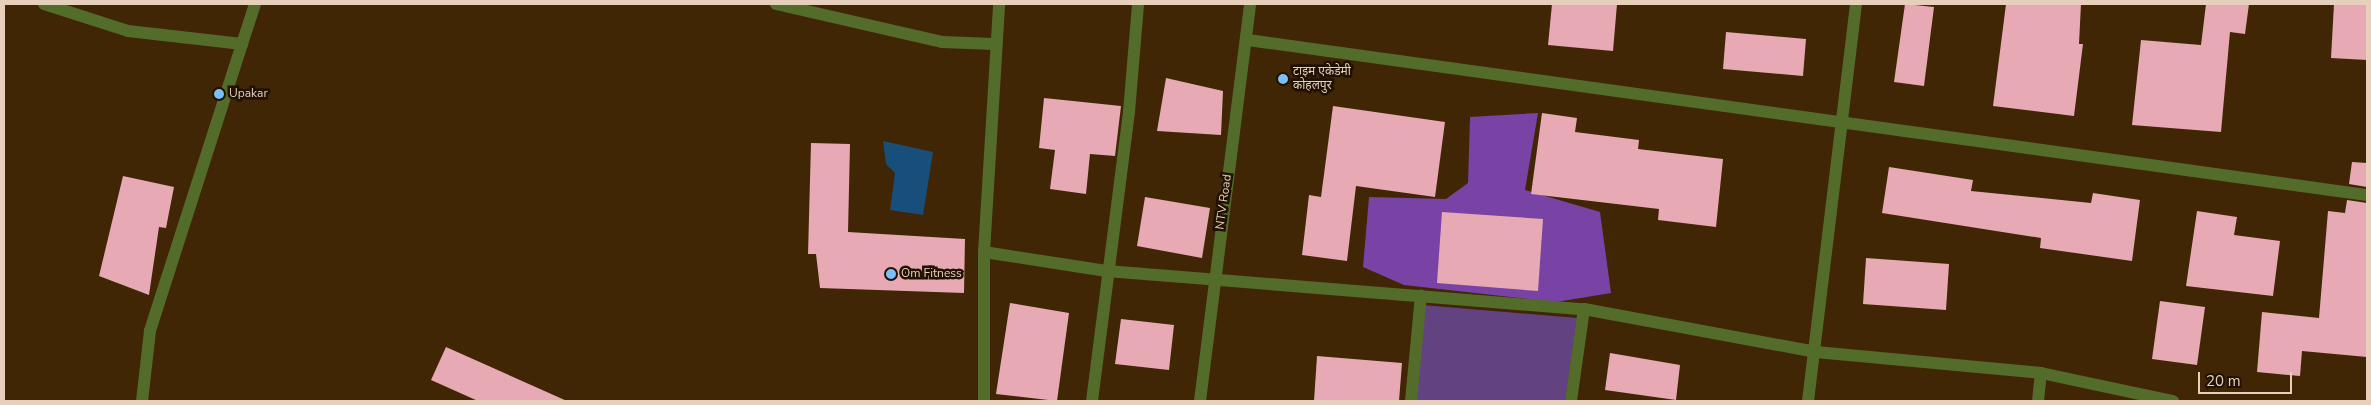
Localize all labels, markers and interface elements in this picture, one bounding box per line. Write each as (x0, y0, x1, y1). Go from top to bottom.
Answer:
place label: टाइम एकेडेमी कोहलपुर (1293, 65, 1351, 93)
marker: टाइम एकेडेमी कोहलपुर (1277, 73, 1289, 85)
place label: Upakar (229, 87, 268, 101)
marker: Upakar (213, 88, 225, 100)
street label: NTV Road (1213, 174, 1235, 230)
place label: Om Fitness (901, 267, 962, 281)
marker: Om Fitness (885, 268, 897, 280)
scale bar (2201, 362, 2295, 394)
text: 20 m (2206, 371, 2241, 391)

